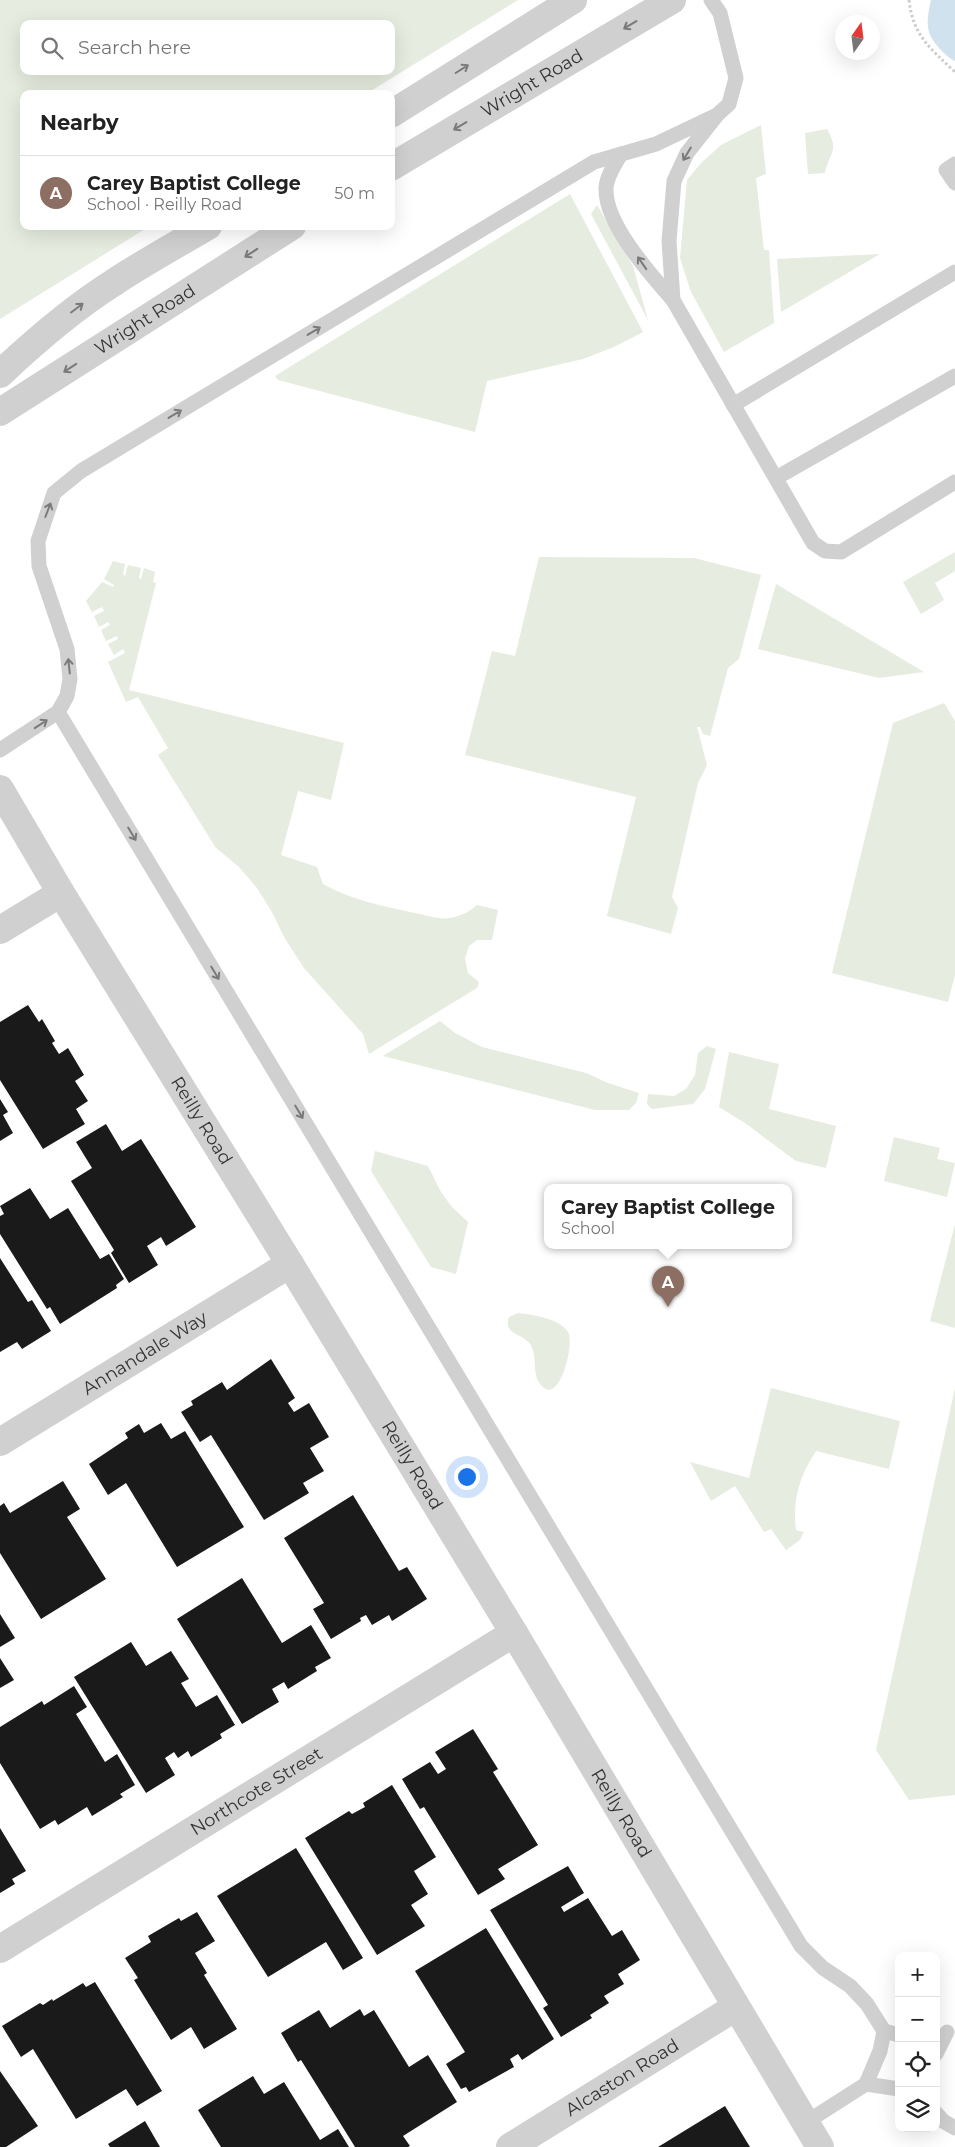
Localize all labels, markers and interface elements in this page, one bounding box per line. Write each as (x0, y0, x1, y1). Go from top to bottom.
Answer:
north arrow (835, 15, 880, 60)
search box (20, 20, 395, 75)
one-way arrow (624, 20, 638, 30)
icon: search (38, 34, 66, 62)
text: Search here (78, 36, 191, 59)
street label: Wright Road (477, 44, 587, 122)
one-way arrow (455, 64, 469, 74)
text: Nearby (40, 110, 119, 135)
one-way arrow (454, 122, 468, 132)
one-way arrow (682, 147, 693, 161)
text: Carey Baptist College (87, 172, 301, 195)
text: A (50, 184, 62, 203)
text: 50 m (334, 184, 375, 203)
text: School · Reilly Road (87, 195, 242, 214)
one-way arrow (245, 248, 259, 258)
one-way arrow (637, 256, 647, 270)
street label: Wright Road (91, 279, 199, 360)
one-way arrow (70, 303, 84, 313)
one-way arrow (307, 325, 321, 335)
one-way arrow (63, 363, 77, 373)
one-way arrow (167, 409, 181, 419)
one-way arrow (44, 503, 53, 518)
one-way arrow (64, 658, 74, 674)
one-way arrow (34, 718, 48, 729)
one-way arrow (126, 827, 137, 841)
one-way arrow (211, 966, 221, 980)
street label: Reilly Road (166, 1072, 237, 1169)
one-way arrow (295, 1105, 305, 1119)
popup (544, 1184, 792, 1249)
text: Carey Baptist College (561, 1196, 775, 1219)
text: School (561, 1219, 615, 1238)
pin: A (652, 1266, 684, 1307)
street label: Annandale Way (78, 1306, 212, 1400)
street label: Reilly Road (377, 1417, 448, 1514)
your location (454, 1464, 480, 1490)
street label: Northcote Street (186, 1742, 327, 1840)
street label: Reilly Road (586, 1765, 656, 1862)
map controls (895, 1952, 940, 2132)
button: + (895, 1952, 940, 1997)
button: − (895, 1997, 940, 2042)
street label: Alcaston Road (561, 2034, 683, 2121)
button: locate (895, 2042, 940, 2087)
button: layers (895, 2087, 940, 2132)

